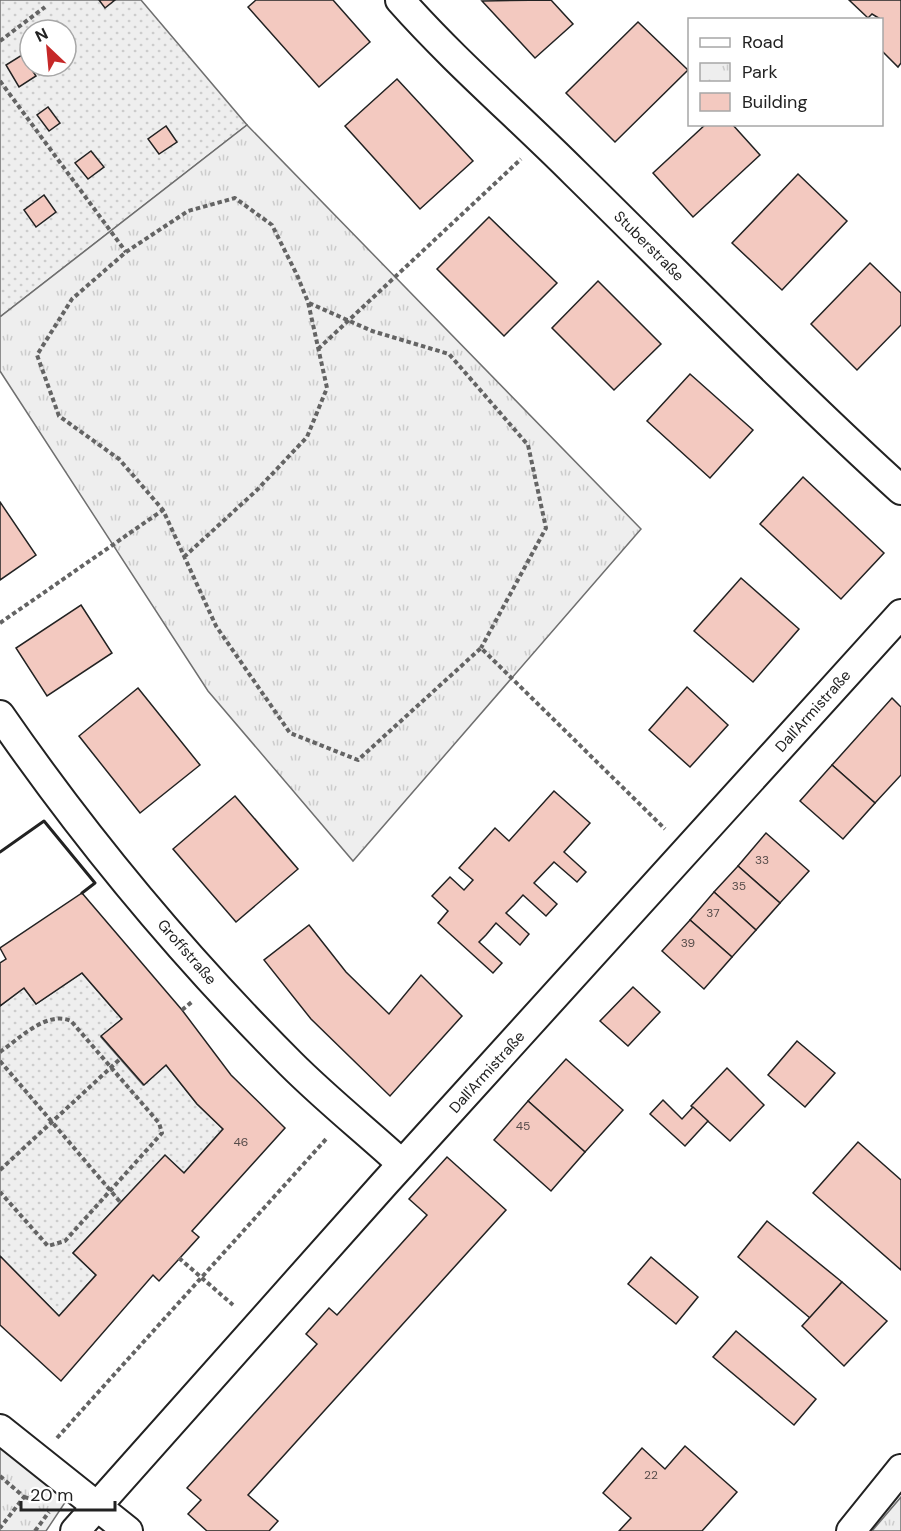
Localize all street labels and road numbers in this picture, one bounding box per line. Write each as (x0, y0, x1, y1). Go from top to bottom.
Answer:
street label: Stuberstraße (610, 207, 688, 285)
street label: Dall'Armistraße (771, 666, 855, 756)
street label: Groffstraße (153, 915, 221, 989)
street label: Dall'Armistraße (445, 1027, 529, 1117)

